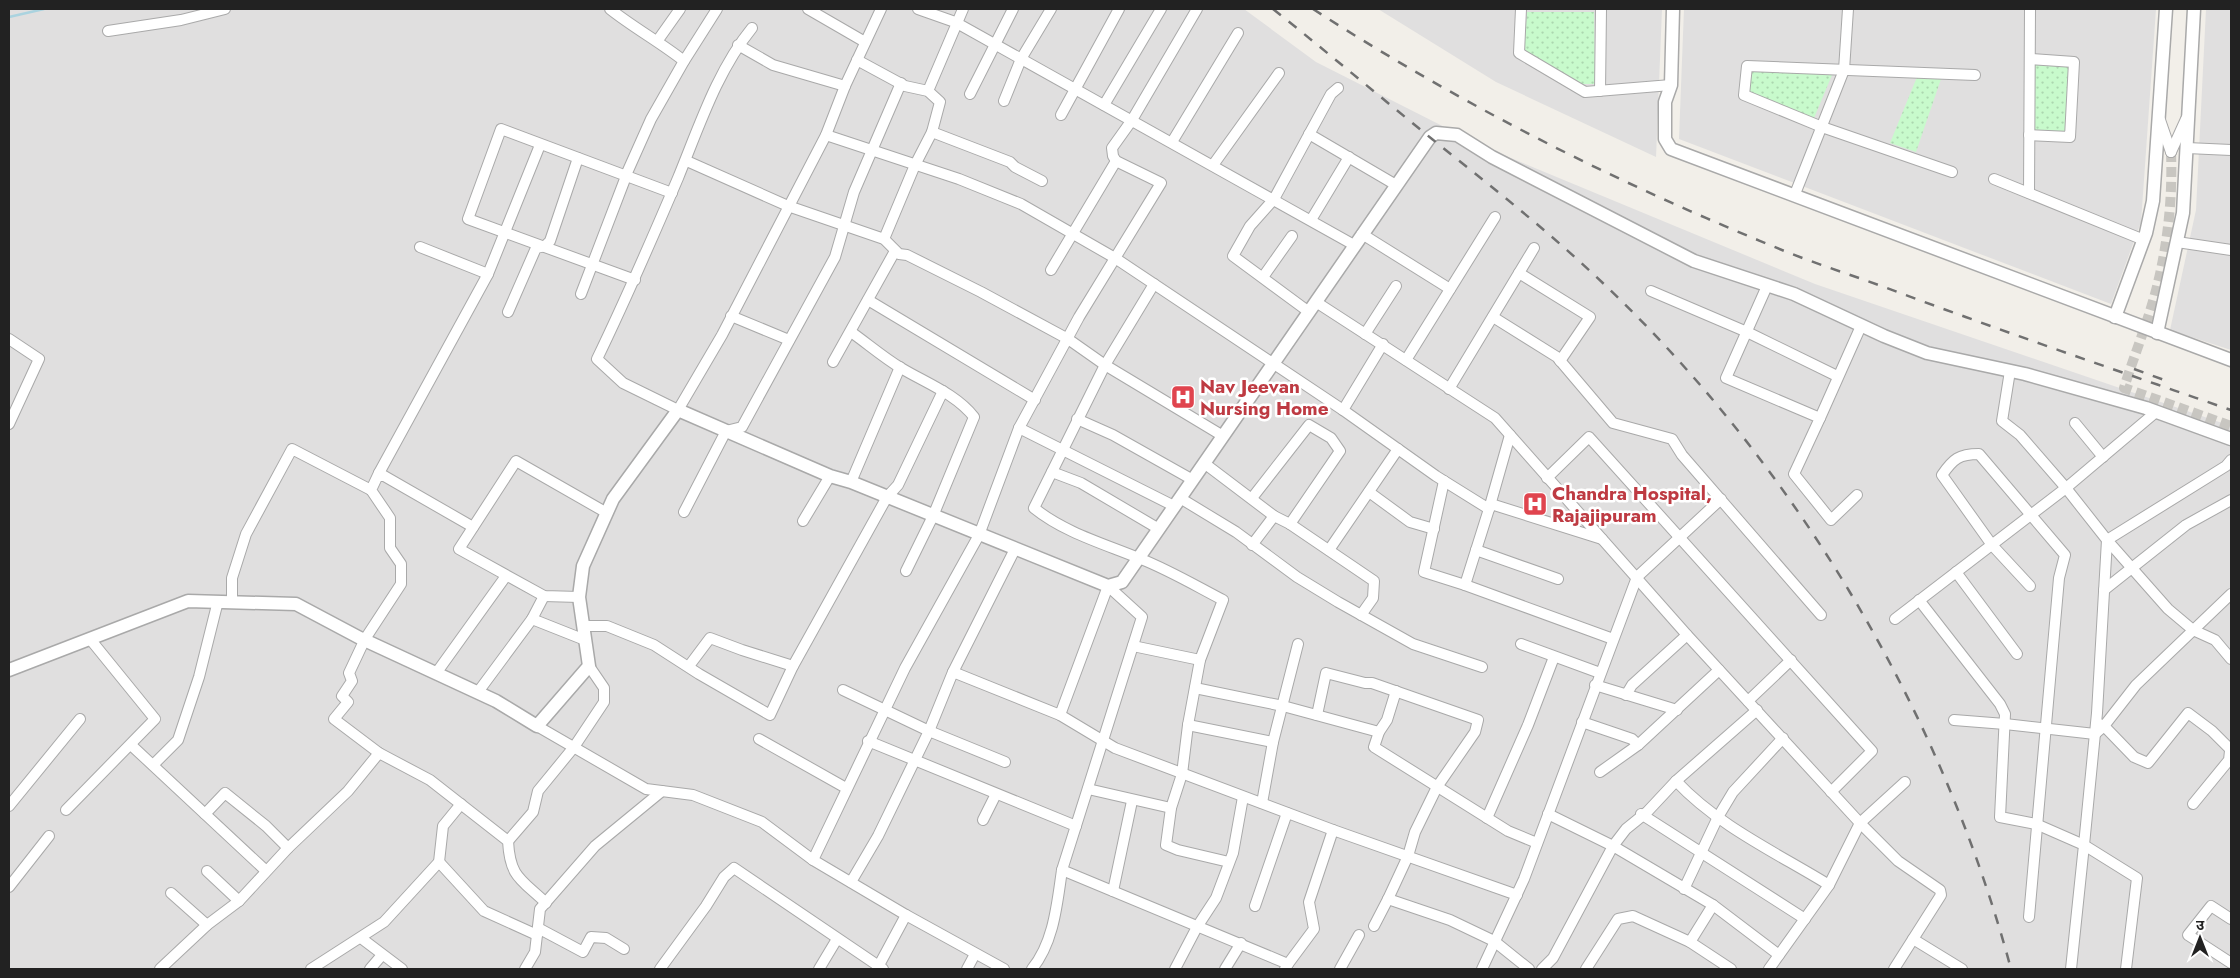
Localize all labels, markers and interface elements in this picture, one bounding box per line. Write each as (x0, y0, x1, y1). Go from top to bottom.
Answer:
place label: Nav Jeevan Nursing Home (1200, 373, 1329, 422)
hospital icon: Nav Jeevan Nursing Home (1170, 384, 1196, 410)
place label: Chandra Hospital, Rajajipuram (1552, 480, 1712, 529)
hospital icon: Chandra Hospital, Rajajipuram (1522, 491, 1548, 517)
north arrow (2175, 913, 2225, 963)
text: उ (2196, 915, 2205, 935)

